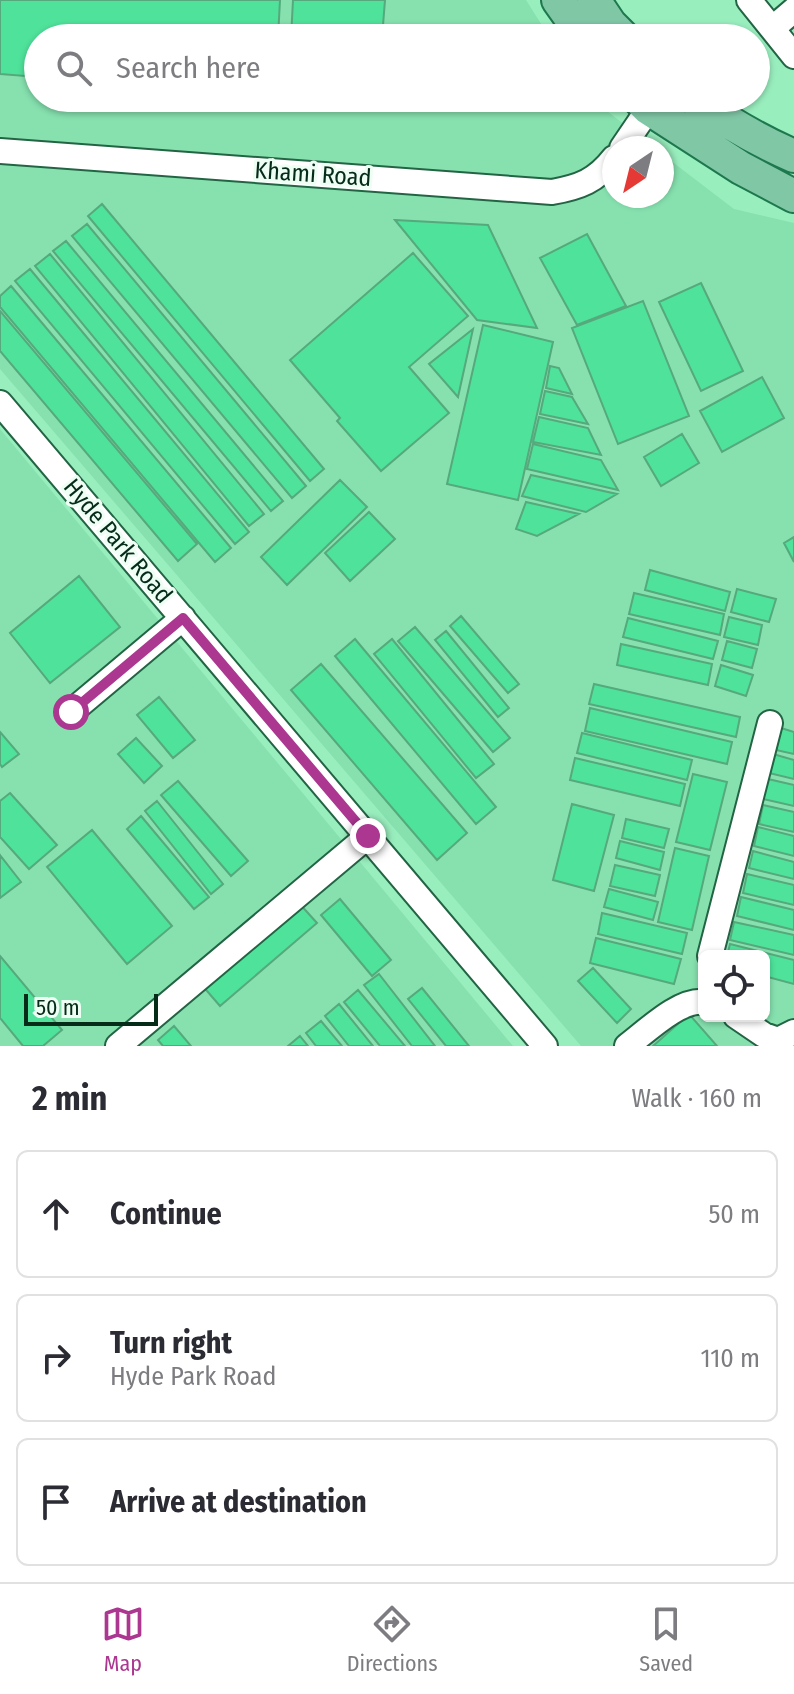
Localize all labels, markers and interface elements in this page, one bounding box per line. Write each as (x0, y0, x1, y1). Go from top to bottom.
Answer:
search box (24, 24, 770, 112)
icon: search (52, 46, 96, 90)
text: Search here (116, 50, 261, 86)
north arrow (602, 136, 674, 208)
street label: Khami Road (254, 156, 372, 192)
street label: Hyde Park Road (58, 473, 178, 609)
route start (53, 694, 89, 730)
route end (350, 818, 386, 854)
map controls (698, 950, 770, 1022)
button: locate (698, 950, 770, 1022)
scale bar (24, 990, 158, 1026)
text: 50 m (36, 994, 80, 1021)
text: 2 min (32, 1078, 107, 1119)
text: Walk · 160 m (631, 1083, 762, 1114)
icon: ahead (34, 1192, 78, 1236)
text: Continue (110, 1196, 222, 1232)
text: 50 m (708, 1199, 760, 1230)
text: Turn right (110, 1325, 232, 1361)
icon: right (34, 1336, 78, 1380)
text: 110 m (700, 1343, 760, 1374)
text: Hyde Park Road (110, 1361, 276, 1392)
icon: arrive (34, 1480, 78, 1524)
text: Arrive at destination (110, 1484, 367, 1520)
tab: Map (101, 1602, 145, 1677)
tab: Directions (347, 1602, 438, 1677)
tab: Saved (639, 1602, 693, 1677)

